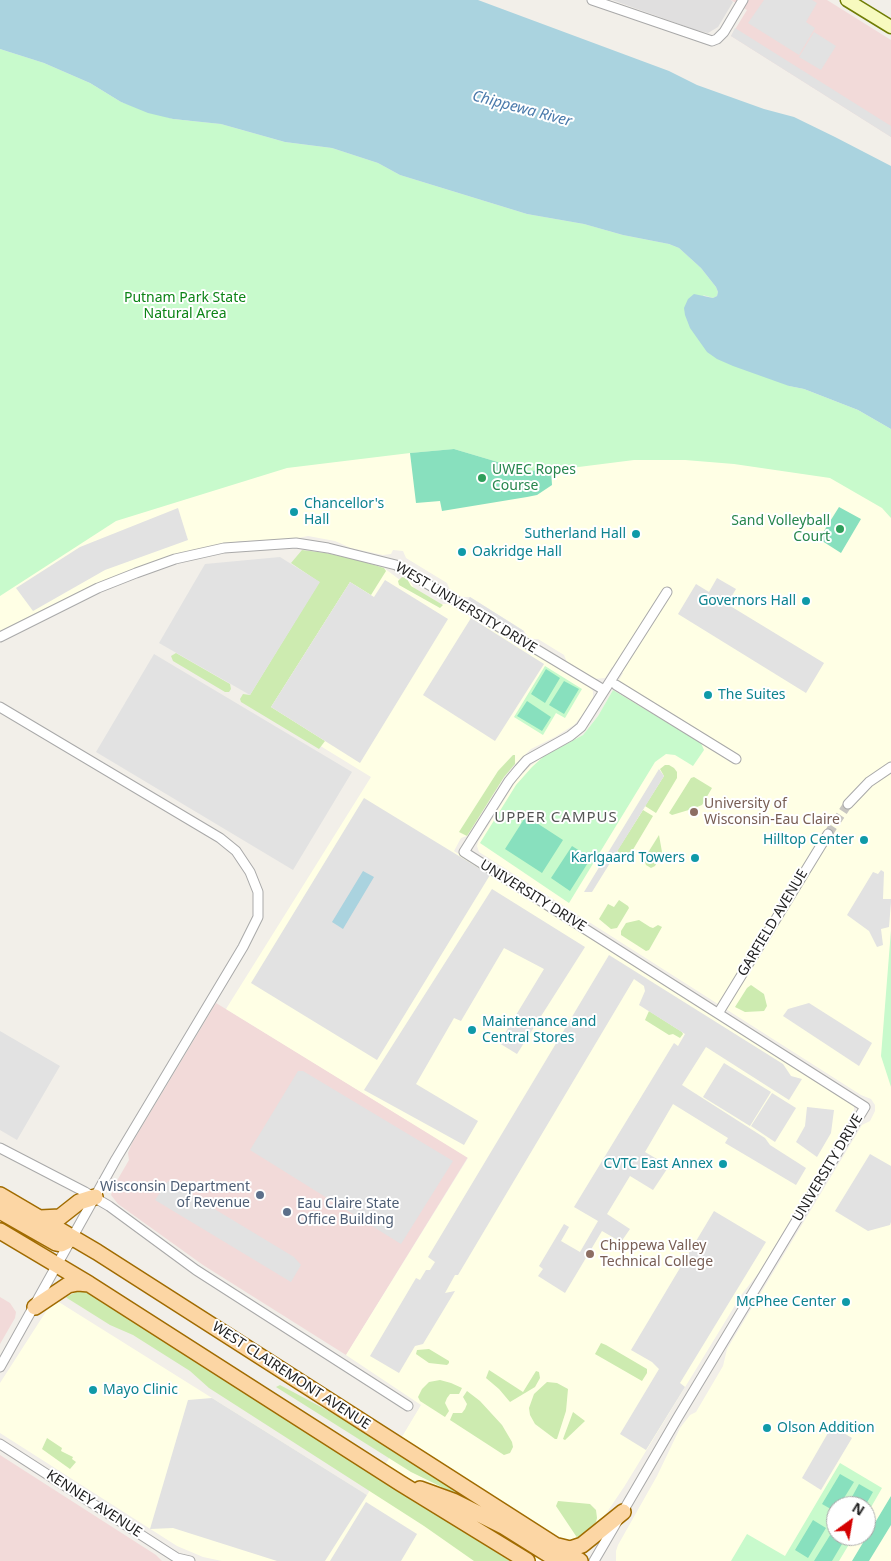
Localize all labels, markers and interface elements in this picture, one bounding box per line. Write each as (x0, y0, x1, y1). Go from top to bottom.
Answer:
water label: Chippewa River (470, 87, 574, 131)
park label: Putnam Park State Natural Area (124, 290, 246, 322)
place label: UWEC Ropes Course (492, 462, 576, 494)
marker: UWEC Ropes Course (476, 472, 488, 484)
place label: Chancellor's Hall (304, 496, 384, 528)
marker: Chancellor's Hall (288, 506, 300, 518)
place label: Sand Volleyball Court (731, 513, 830, 546)
marker: Sand Volleyball Court (834, 523, 846, 535)
place label: Sutherland Hall (524, 526, 626, 542)
marker: Sutherland Hall (630, 528, 642, 540)
place label: Oakridge Hall (472, 544, 562, 560)
marker: Oakridge Hall (456, 546, 468, 558)
street label: WEST UNIVERSITY DRIVE (392, 559, 540, 657)
place label: Governors Hall (698, 593, 796, 609)
marker: Governors Hall (800, 595, 812, 607)
place label: The Suites (718, 687, 786, 703)
marker: The Suites (702, 689, 714, 701)
place label: University of Wisconsin-Eau Claire (704, 796, 840, 829)
marker: University of Wisconsin-Eau Claire (688, 806, 700, 818)
district label: UPPER CAMPUS (493, 809, 619, 827)
place label: Hilltop Center (763, 832, 854, 848)
marker: Hilltop Center (858, 834, 870, 846)
place label: Karlgaard Towers (571, 850, 685, 866)
marker: Karlgaard Towers (689, 852, 701, 864)
street label: UNIVERSITY DRIVE (477, 857, 589, 935)
street label: GARFIELD AVENUE (734, 866, 812, 980)
place label: Maintenance and Central Stores (482, 1014, 596, 1046)
marker: Maintenance and Central Stores (466, 1024, 478, 1036)
street label: UNIVERSITY DRIVE (789, 1111, 867, 1225)
place label: CVTC East Annex (603, 1156, 713, 1172)
marker: CVTC East Annex (717, 1158, 729, 1170)
place label: Wisconsin Department of Revenue (100, 1179, 250, 1212)
marker: Wisconsin Department of Revenue (254, 1189, 266, 1201)
place label: Eau Claire State Office Building (297, 1196, 399, 1228)
marker: Eau Claire State Office Building (281, 1206, 293, 1218)
place label: Chippewa Valley Technical College (600, 1238, 713, 1270)
marker: Chippewa Valley Technical College (584, 1248, 596, 1260)
place label: McPhee Center (736, 1294, 836, 1310)
marker: McPhee Center (840, 1296, 852, 1308)
street label: WEST CLAIREMONT AVENUE (209, 1319, 373, 1433)
place label: Mayo Clinic (103, 1382, 178, 1398)
marker: Mayo Clinic (87, 1384, 99, 1396)
place label: Olson Addition (777, 1420, 875, 1436)
marker: Olson Addition (761, 1422, 773, 1434)
street label: KENNEY AVENUE (43, 1467, 145, 1541)
north arrow (826, 1496, 876, 1546)
text: N (849, 1498, 869, 1520)

